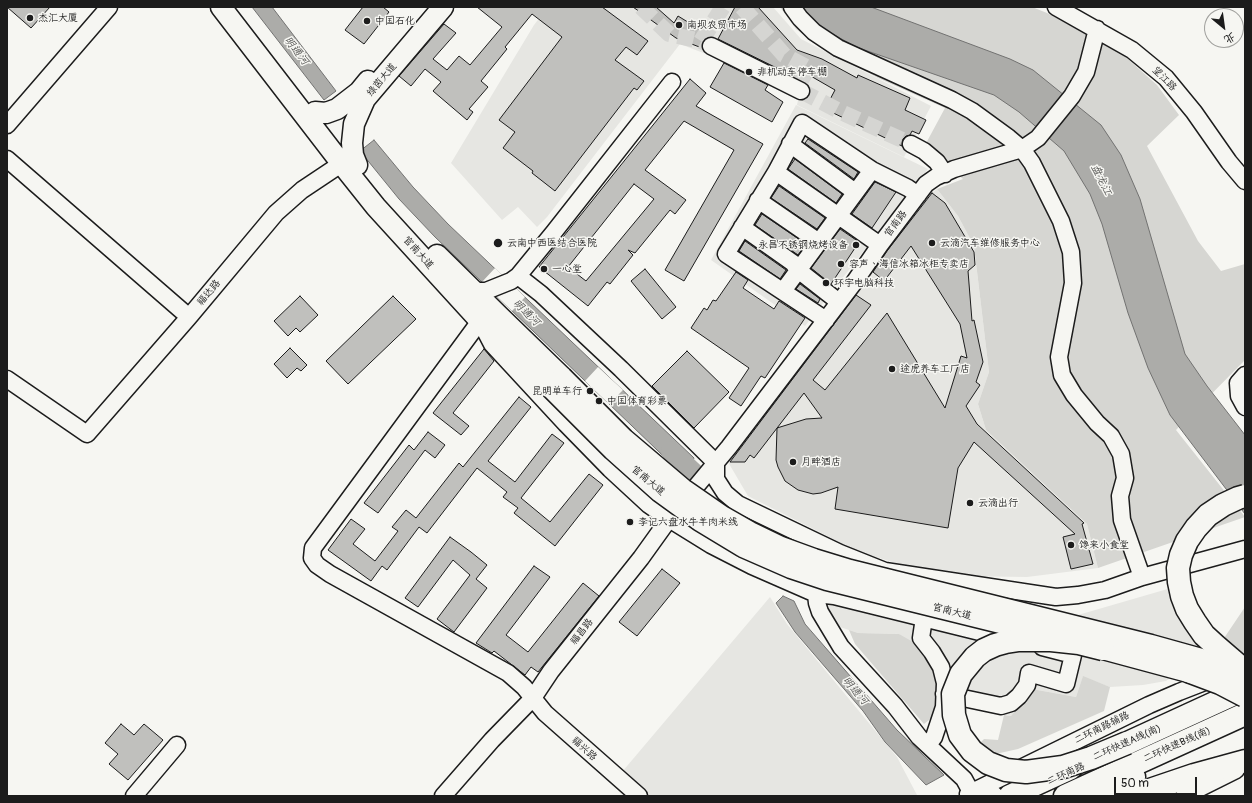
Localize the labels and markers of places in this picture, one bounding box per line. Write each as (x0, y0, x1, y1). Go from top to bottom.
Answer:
place label: 杰汇大厦 (38, 12, 78, 24)
marker: 杰汇大厦 (25, 13, 35, 23)
place label: 中国石化 (375, 15, 415, 27)
marker: 中国石化 (362, 16, 372, 26)
place label: 南坝农贸市场 (687, 19, 747, 31)
marker: 南坝农贸市场 (674, 20, 684, 30)
place label: 非机动车停车棚 (757, 66, 827, 78)
marker: 非机动车停车棚 (744, 67, 754, 77)
marker: 云南中西医结合医院 (492, 237, 504, 249)
place label: 云南中西医结合医院 (507, 237, 597, 249)
place label: 云滴汽车维修服务中心 (940, 237, 1040, 249)
marker: 云滴汽车维修服务中心 (927, 238, 937, 248)
place label: 永昌不锈钢烧烤设备 (758, 239, 848, 251)
marker: 永昌不锈钢烧烤设备 (851, 240, 861, 250)
place label: 容声、海信冰箱冰柜专卖店 (849, 258, 969, 270)
marker: 容声、海信冰箱冰柜专卖店 (836, 259, 846, 269)
place label: 一心堂 (552, 263, 582, 275)
marker: 一心堂 (539, 264, 549, 274)
place label: 环宇电脑科技 (834, 277, 894, 289)
marker: 环宇电脑科技 (821, 278, 831, 288)
place label: 途虎养车工厂店 (900, 363, 970, 375)
marker: 途虎养车工厂店 (887, 364, 897, 374)
place label: 昆明单车行 (532, 385, 582, 397)
marker: 昆明单车行 (585, 386, 595, 396)
place label: 中国体育彩票 (607, 395, 667, 407)
marker: 中国体育彩票 (594, 396, 604, 406)
place label: 月畔酒店 (801, 456, 841, 468)
marker: 月畔酒店 (788, 457, 798, 467)
place label: 云滴出行 (978, 497, 1018, 509)
marker: 云滴出行 (965, 498, 975, 508)
place label: 李记六盘水牛羊肉米线 (638, 516, 738, 528)
marker: 李记六盘水牛羊肉米线 (625, 517, 635, 527)
place label: 馋来小食堂 (1079, 539, 1129, 551)
marker: 馋来小食堂 (1066, 540, 1076, 550)

